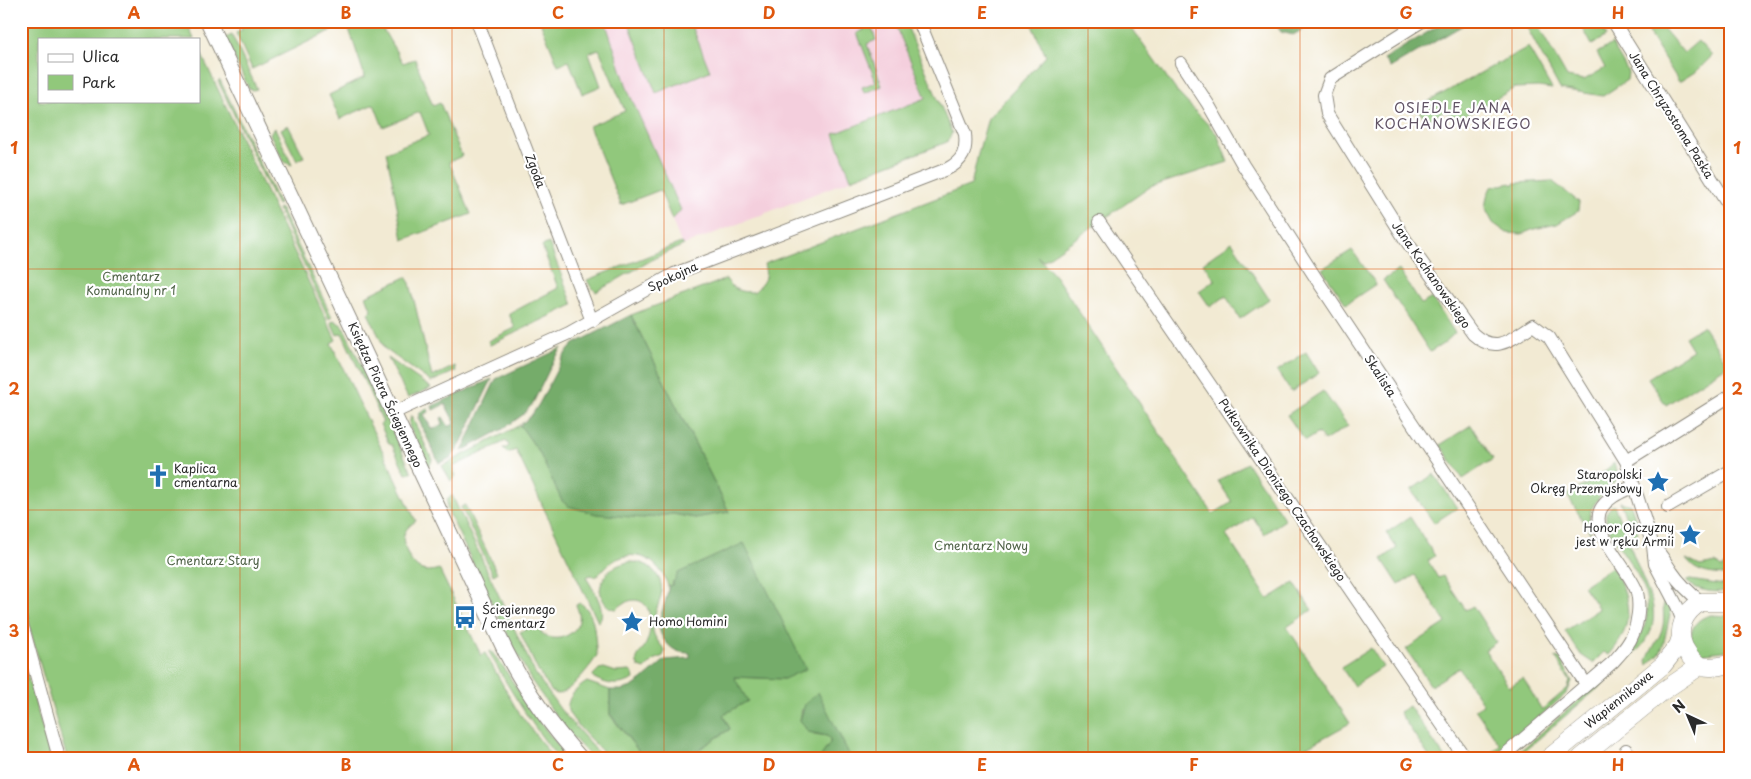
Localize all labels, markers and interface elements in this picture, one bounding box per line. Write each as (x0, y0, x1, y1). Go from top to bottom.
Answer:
text: A (128, 0, 141, 24)
text: B (341, 0, 352, 24)
text: C (552, 0, 564, 24)
text: D (763, 0, 775, 24)
text: E (977, 0, 987, 24)
text: F (1189, 0, 1199, 24)
text: G (1399, 0, 1413, 24)
text: H (1612, 0, 1624, 24)
legend (38, 38, 200, 102)
text: Ulica (82, 44, 120, 67)
street label: Jana Chryzostoma Paska (1625, 47, 1719, 182)
text: Park (82, 70, 116, 93)
district label: OSIEDLE JANA KOCHANOWSKIEGO (1374, 97, 1532, 134)
text: 1 (10, 135, 18, 159)
text: 1 (1733, 135, 1741, 159)
street label: Zgoda (521, 151, 551, 191)
street label: Jana Kochanowskiego (1388, 217, 1476, 332)
street label: Spokojna (645, 256, 701, 296)
park label: Cmentarz Komunalny nr 1 (86, 267, 176, 299)
street label: Księdza Piotra Ściegiennego (344, 319, 428, 471)
street label: Skalista (1360, 351, 1402, 401)
text: 2 (8, 376, 20, 400)
text: 2 (1731, 376, 1743, 400)
street label: Pułkownika Dionizego Czachowskiego (1215, 394, 1351, 585)
place label: Kaplica cmentarna (174, 459, 238, 491)
church icon: Kaplica cmentarna (145, 463, 171, 489)
place label: Staropolski Okręg Przemysłowy (1530, 465, 1642, 497)
place icon: Staropolski Okręg Przemysłowy (1645, 469, 1671, 495)
place label: Honor Ojczyzny jest w ręku Armii (1575, 518, 1674, 550)
place icon: Honor Ojczyzny jest w ręku Armii (1677, 522, 1703, 548)
park label: Cmentarz Nowy (934, 536, 1028, 554)
park label: Cmentarz Stary (166, 551, 260, 569)
place label: Ściegiennego / cmentarz (482, 600, 556, 632)
bus stop icon: Ściegiennego / cmentarz (452, 604, 478, 630)
place icon: Homo Homini (619, 609, 645, 635)
place label: Homo Homini (649, 612, 727, 630)
text: 3 (9, 618, 19, 642)
text: 3 (1732, 618, 1742, 642)
street label: Wapiennikowa (1580, 666, 1657, 732)
north arrow (1664, 692, 1714, 742)
text: N (1667, 695, 1690, 718)
text: A (128, 752, 141, 776)
text: B (341, 752, 352, 776)
text: C (552, 752, 564, 776)
text: D (763, 752, 775, 776)
text: E (977, 752, 987, 776)
text: F (1189, 752, 1199, 776)
text: G (1399, 752, 1413, 776)
text: H (1612, 752, 1624, 776)

